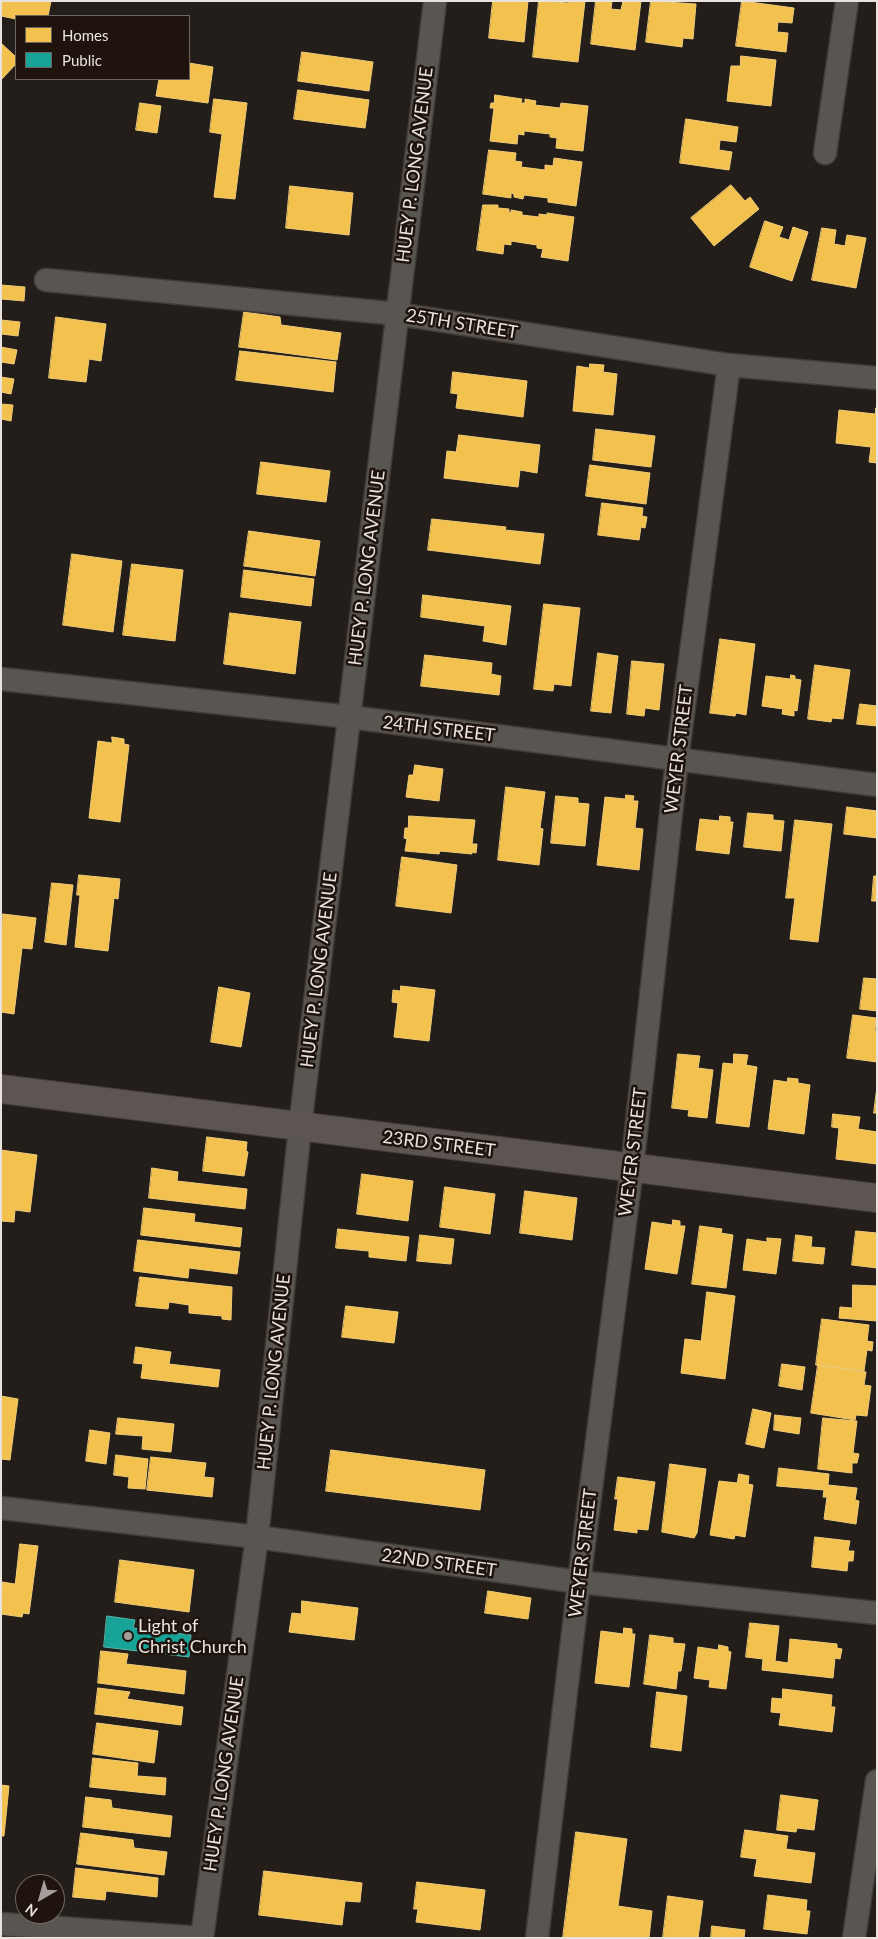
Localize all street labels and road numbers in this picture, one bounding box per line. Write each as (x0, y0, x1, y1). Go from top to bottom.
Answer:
street label: HUEY P. LONG AVENUE (392, 66, 438, 264)
street label: 25TH STREET (405, 304, 519, 344)
street label: HUEY P. LONG AVENUE (344, 469, 390, 667)
street label: WEYER STREET (660, 683, 698, 815)
street label: 24TH STREET (382, 711, 496, 747)
street label: HUEY P. LONG AVENUE (296, 871, 342, 1069)
street label: WEYER STREET (614, 1086, 652, 1218)
street label: 23RD STREET (381, 1126, 497, 1162)
street label: HUEY P. LONG AVENUE (253, 1273, 295, 1471)
street label: WEYER STREET (564, 1487, 602, 1619)
street label: 22ND STREET (380, 1544, 498, 1582)
street label: HUEY P. LONG AVENUE (200, 1675, 248, 1873)

